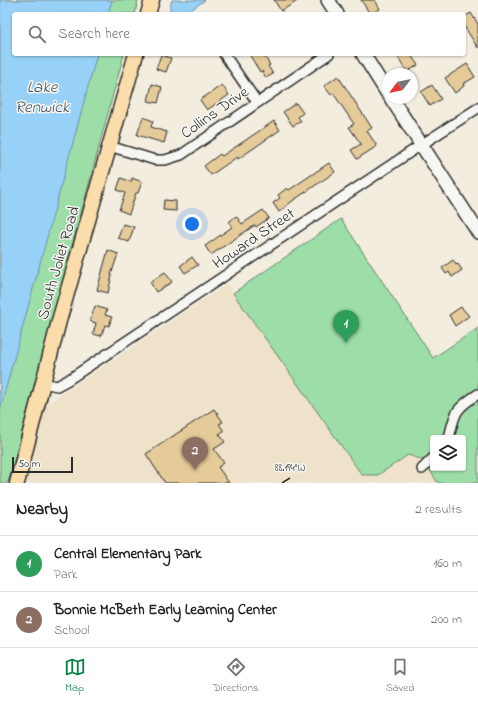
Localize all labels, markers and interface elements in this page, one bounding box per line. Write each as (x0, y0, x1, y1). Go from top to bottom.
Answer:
search box (12, 12, 466, 56)
icon: search (26, 23, 48, 45)
text: Search here (58, 23, 130, 45)
north arrow (382, 68, 418, 104)
water label: Lake Renwick (15, 75, 71, 120)
street label: Collins Drive (176, 80, 255, 145)
street label: Howard Street (208, 202, 301, 276)
street label: South Joliet Road (31, 203, 87, 323)
your location (182, 214, 202, 234)
pin: 1 (333, 310, 359, 343)
map controls (430, 435, 466, 471)
button: layers (430, 435, 466, 471)
pin: 2 (182, 437, 208, 470)
scale bar (12, 455, 73, 474)
text: 50 m (18, 456, 40, 472)
text: 88.194°W (275, 461, 305, 476)
text: Nearby (16, 497, 68, 522)
text: 2 results (415, 500, 462, 519)
text: Central Elementary Park (54, 543, 201, 565)
text: 1 (27, 554, 31, 573)
text: 160 m (433, 554, 462, 573)
text: Park (54, 565, 78, 584)
text: Bonnie McBeth Early Learning Center (54, 599, 277, 621)
text: 2 (26, 610, 32, 629)
text: 200 m (431, 610, 462, 629)
text: School (54, 621, 90, 640)
tab: Map (64, 656, 86, 696)
tab: Directions (213, 656, 258, 696)
tab: Saved (386, 656, 414, 696)

